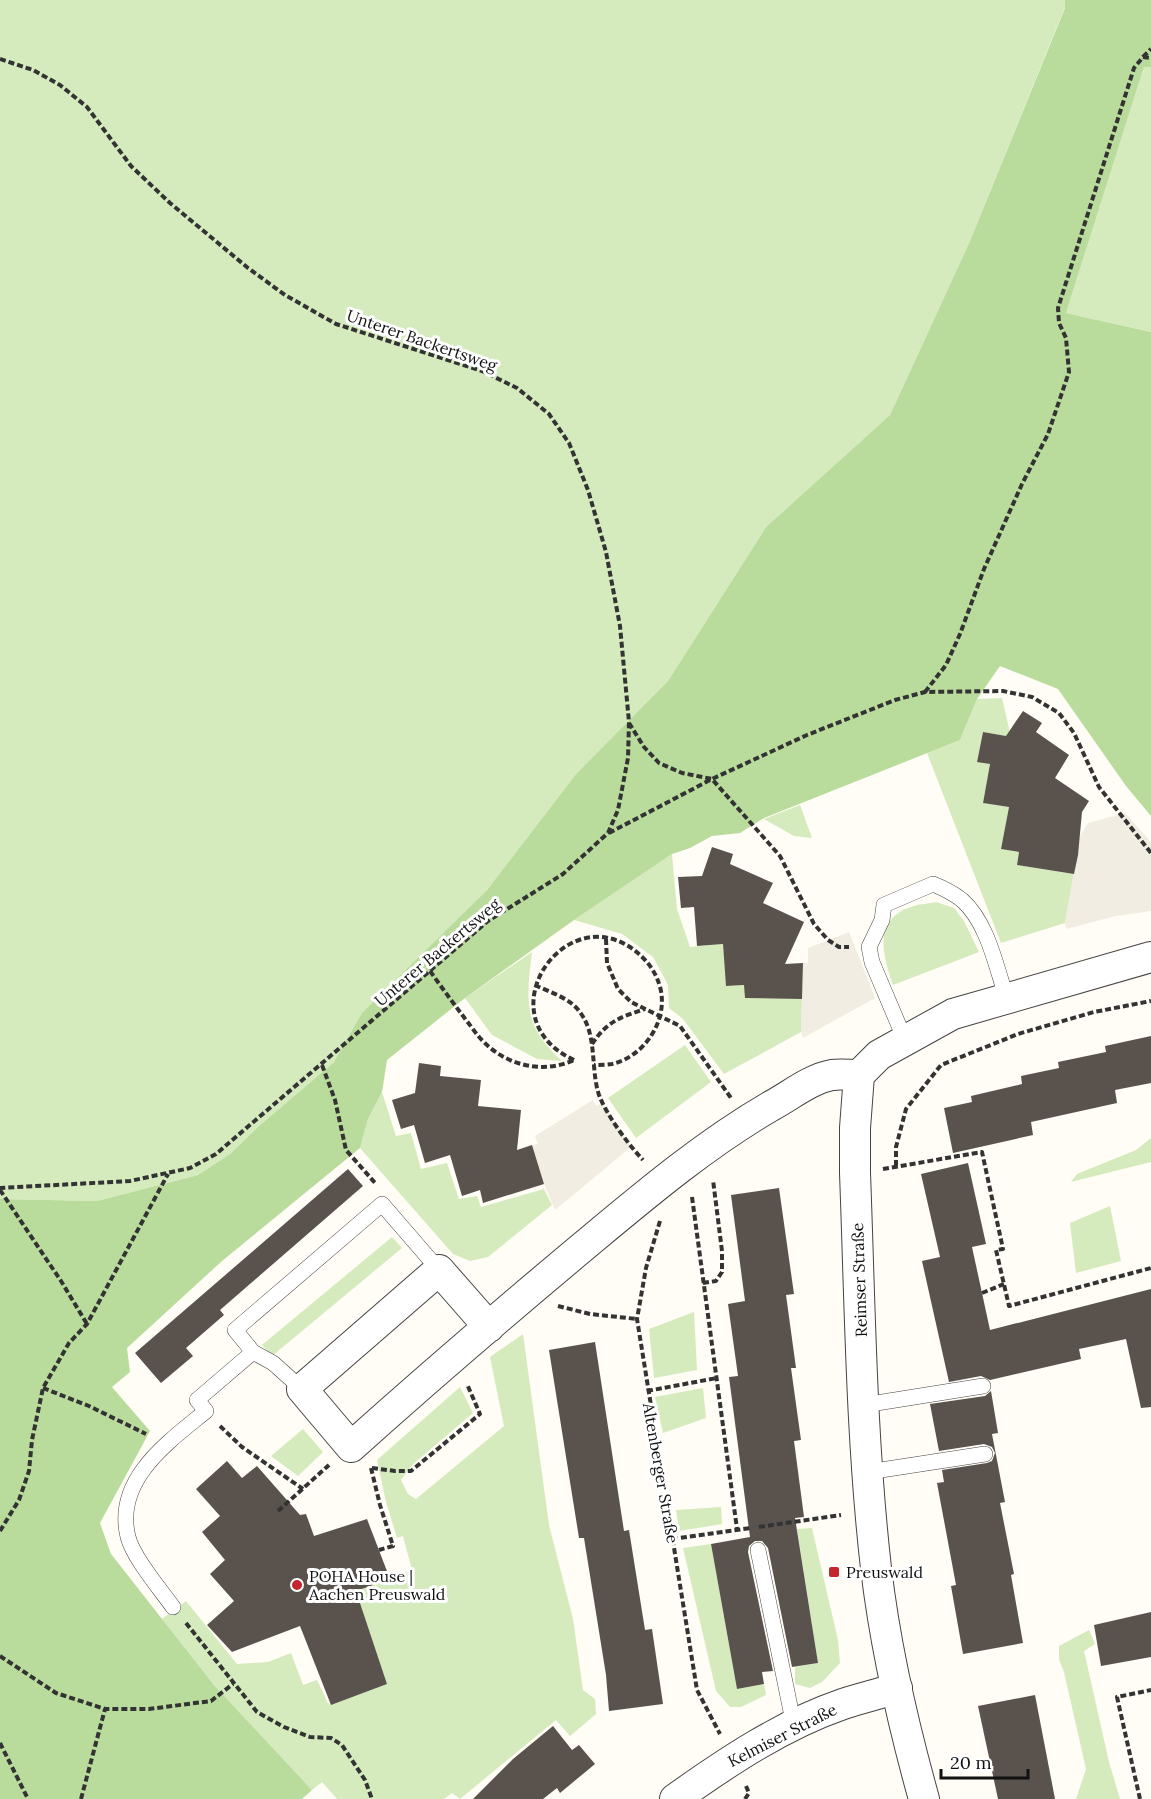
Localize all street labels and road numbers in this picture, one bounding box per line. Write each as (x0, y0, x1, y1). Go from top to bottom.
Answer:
street label: Unterer Backertsweg (344, 305, 501, 376)
street label: Unterer Backertsweg (370, 893, 505, 1010)
street label: Reimser Straße (847, 1222, 871, 1338)
street label: Altenberger Straße (639, 1400, 683, 1545)
street label: Kelmiser Straße (724, 1699, 840, 1771)

